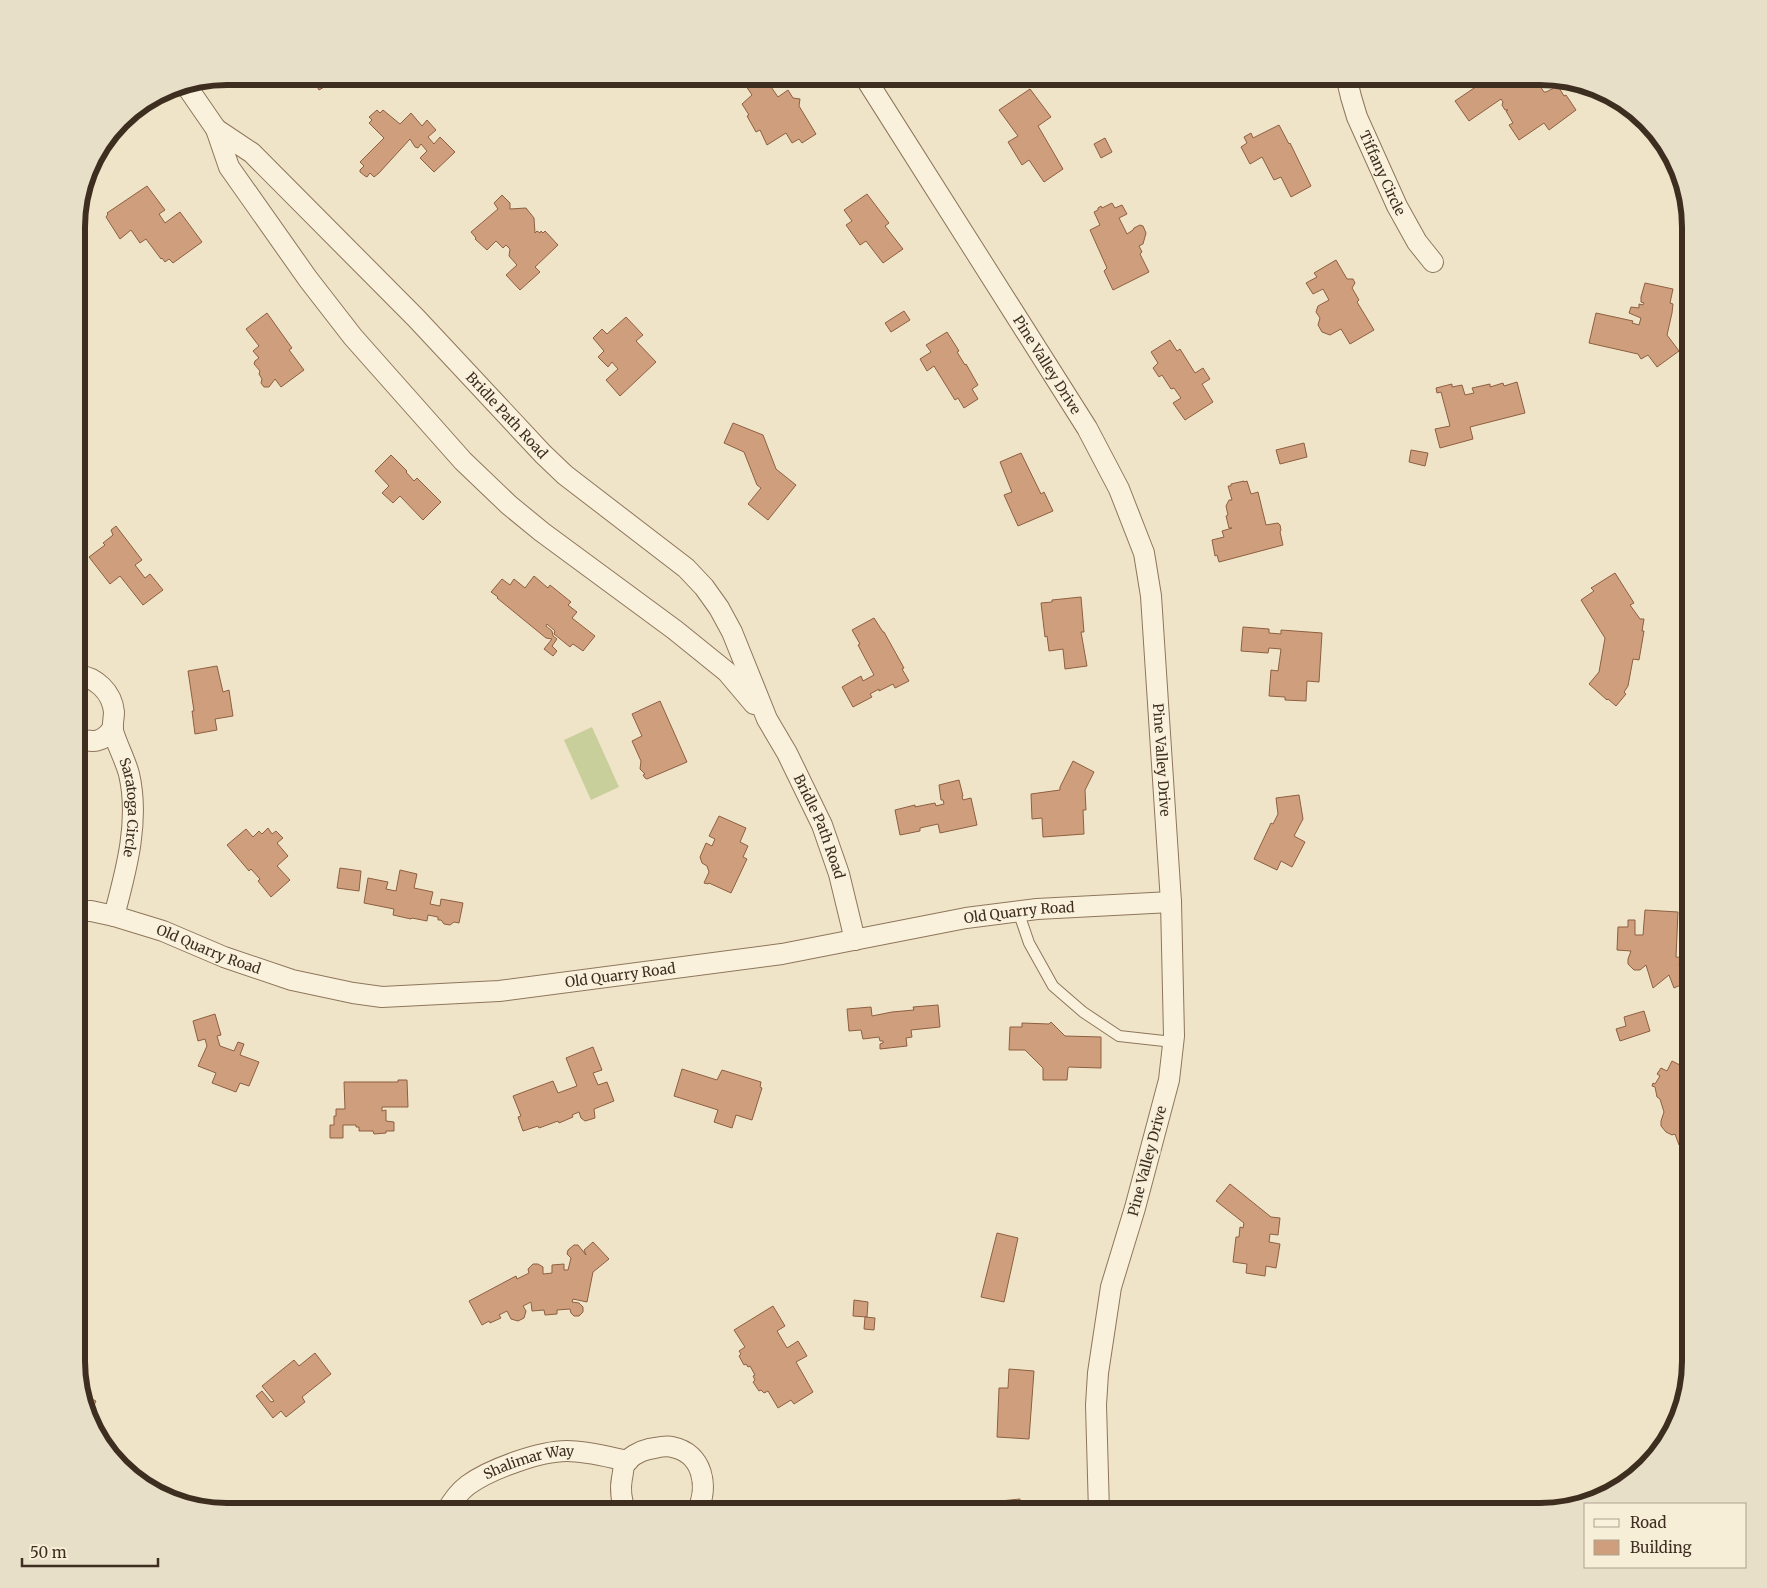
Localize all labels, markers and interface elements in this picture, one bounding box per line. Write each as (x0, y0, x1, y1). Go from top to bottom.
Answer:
street label: Tiffany Circle (1355, 128, 1409, 219)
street label: Pine Valley Drive (1009, 312, 1085, 418)
street label: Bridle Path Road (462, 368, 552, 463)
street label: Pine Valley Drive (1149, 703, 1174, 817)
street label: Saratoga Circle (115, 755, 142, 859)
street label: Bridle Path Road (790, 771, 849, 881)
street label: Old Quarry Road (963, 898, 1075, 927)
street label: Old Quarry Road (154, 921, 264, 978)
street label: Old Quarry Road (564, 959, 677, 991)
street label: Pine Valley Drive (1124, 1104, 1170, 1218)
street label: Shalimar Way (480, 1442, 575, 1483)
legend (1584, 1503, 1747, 1568)
text: Road (1630, 1513, 1666, 1532)
scale bar (22, 1536, 159, 1568)
text: Building (1630, 1538, 1692, 1557)
text: 50 m (30, 1543, 67, 1562)

